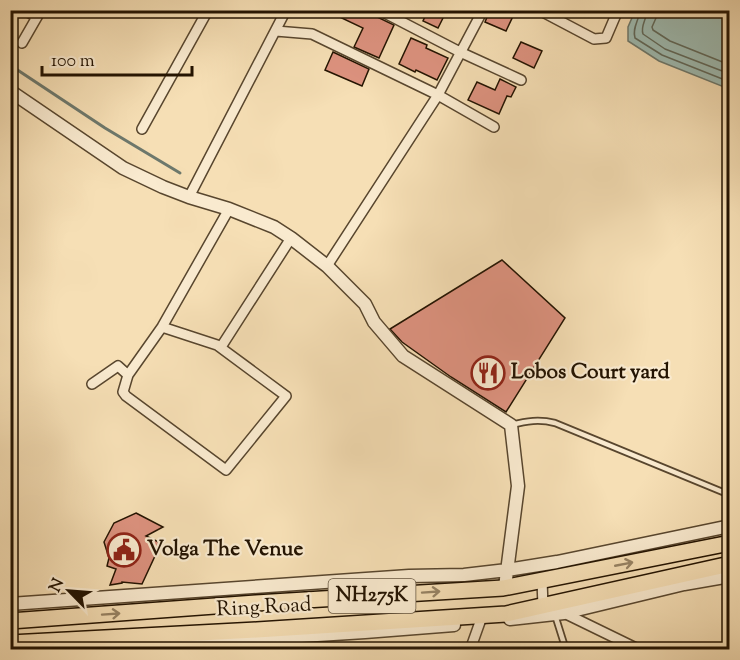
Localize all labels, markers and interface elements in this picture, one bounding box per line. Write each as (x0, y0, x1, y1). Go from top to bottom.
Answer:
scale bar (42, 39, 192, 77)
text: 100 m (51, 49, 95, 75)
restaurant icon: Lobos Court yard (470, 355, 506, 391)
place label: Lobos Court yard (511, 358, 670, 388)
public building icon: Volga The Venue (106, 532, 142, 568)
place label: Volga The Venue (147, 535, 303, 565)
one-way arrow (613, 558, 633, 569)
north arrow (39, 561, 99, 621)
text: N (45, 575, 71, 596)
road number: NH275K (328, 579, 416, 613)
one-way arrow (421, 587, 440, 598)
street label: Ring Road (216, 591, 312, 625)
one-way arrow (100, 608, 120, 619)

